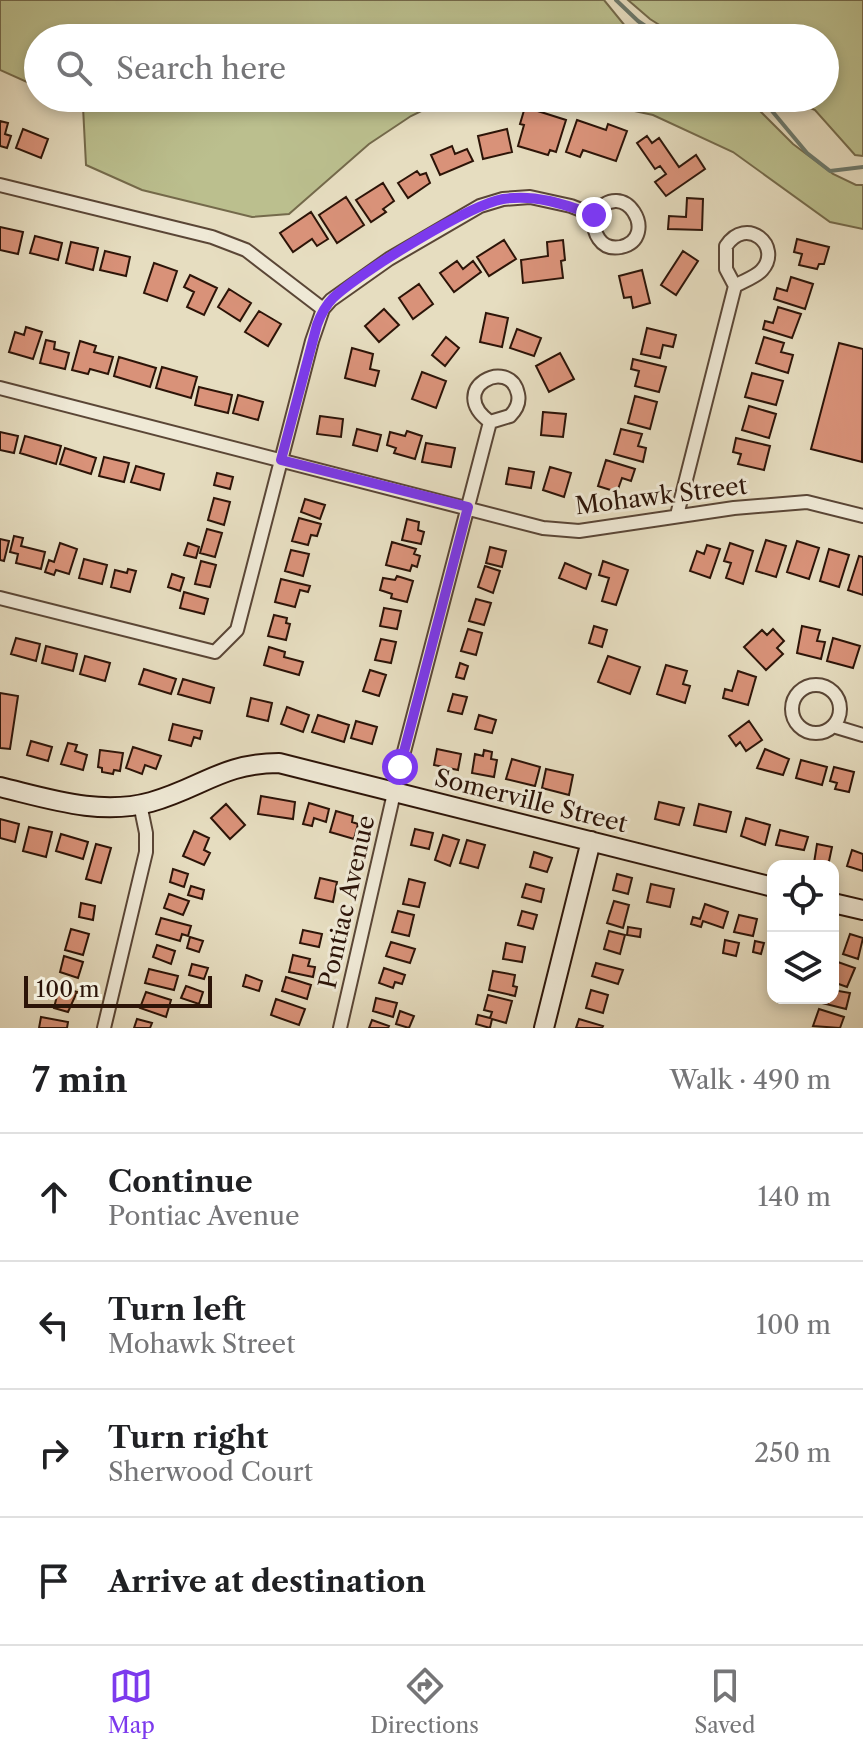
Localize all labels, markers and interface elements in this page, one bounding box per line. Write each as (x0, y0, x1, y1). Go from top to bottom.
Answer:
search box (24, 24, 839, 112)
icon: search (52, 46, 96, 90)
text: Search here (116, 50, 286, 87)
route end (576, 197, 612, 233)
street label: Mohawk Street (573, 471, 749, 520)
route start (382, 749, 418, 785)
street label: Somerville Street (432, 763, 631, 839)
street label: Pontiac Avenue (313, 813, 381, 991)
map controls (767, 860, 839, 1004)
button: locate (767, 860, 839, 932)
button: layers (767, 932, 839, 1004)
scale bar (24, 972, 212, 1008)
text: 100 m (36, 976, 99, 1003)
text: 7 min (32, 1059, 128, 1101)
text: Walk · 490 m (670, 1064, 831, 1096)
text: Continue (108, 1163, 253, 1200)
icon: ahead (32, 1175, 76, 1219)
text: 140 m (757, 1181, 831, 1213)
text: Pontiac Avenue (108, 1200, 300, 1232)
text: Turn left (108, 1291, 245, 1328)
icon: left (32, 1303, 76, 1347)
text: 100 m (756, 1309, 831, 1341)
text: Mohawk Street (108, 1328, 295, 1360)
text: Turn right (108, 1419, 268, 1456)
icon: right (32, 1431, 76, 1475)
text: 250 m (754, 1437, 831, 1469)
text: Sherwood Court (108, 1456, 313, 1488)
icon: arrive (32, 1559, 76, 1603)
text: Arrive at destination (108, 1563, 426, 1600)
tab: Map (108, 1664, 155, 1739)
tab: Directions (370, 1664, 479, 1739)
tab: Saved (694, 1664, 755, 1739)

